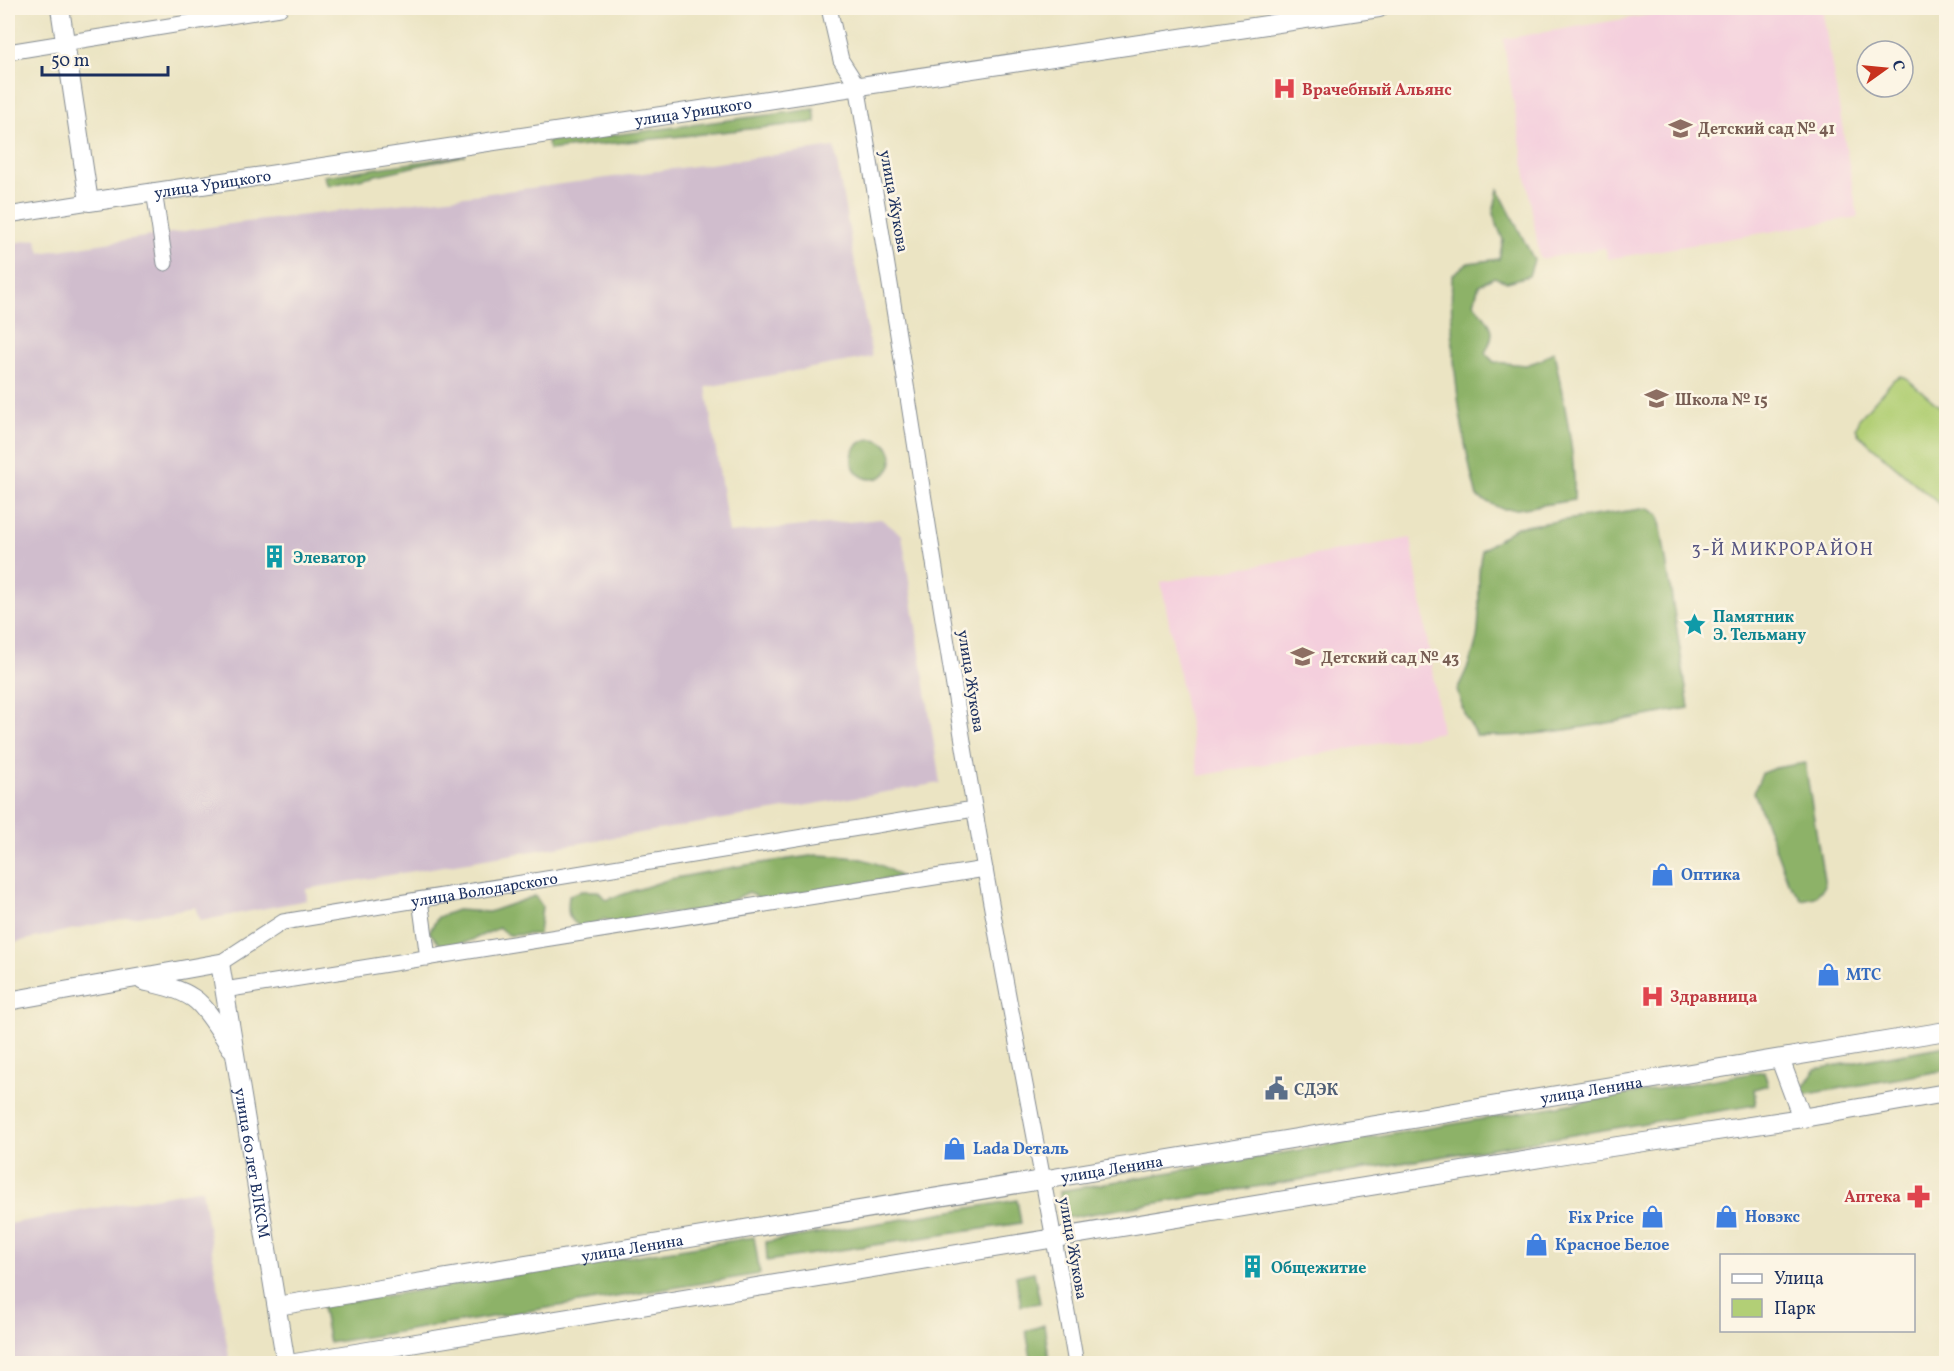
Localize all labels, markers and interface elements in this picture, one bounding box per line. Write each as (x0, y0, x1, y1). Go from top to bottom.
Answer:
scale bar (42, 39, 168, 77)
north arrow (1855, 39, 1915, 99)
text: 50 m (51, 49, 90, 74)
text: С (1886, 58, 1910, 73)
hospital icon: Врачебный Альянс (1271, 76, 1297, 102)
place label: Врачебный Альянс (1302, 80, 1452, 102)
street label: улица Урицкого (633, 93, 753, 133)
school or university icon: Детский сад № 41 (1667, 115, 1693, 141)
place label: Детский сад № 41 (1698, 119, 1835, 141)
street label: улица Жукова (873, 148, 913, 254)
street label: улица Урицкого (153, 166, 273, 205)
school or university icon: Школа № 15 (1644, 386, 1670, 412)
place label: Школа № 15 (1675, 390, 1768, 412)
district label: 3-Й МИКРОРАЙОН (1691, 538, 1875, 563)
building icon: Элеватор (262, 544, 288, 570)
place label: Элеватор (293, 548, 366, 570)
place label: Памятник Э. Тельману (1713, 607, 1806, 647)
place icon: Памятник Э. Тельману (1682, 612, 1708, 638)
street label: улица Жукова (951, 628, 989, 734)
school or university icon: Детский сад № 43 (1290, 644, 1316, 670)
place label: Детский сад № 43 (1321, 648, 1459, 670)
shop icon: Оптика (1650, 861, 1676, 887)
place label: Оптика (1681, 865, 1741, 887)
street label: улица Володарского (409, 868, 560, 914)
shop icon: МТС (1815, 961, 1841, 987)
place label: МТС (1846, 965, 1881, 987)
hospital icon: Здравница (1639, 983, 1665, 1009)
place label: Здравница (1670, 987, 1758, 1009)
street label: улица Ленина (1539, 1072, 1644, 1111)
public building icon: СДЭК (1263, 1076, 1289, 1102)
place label: СДЭК (1294, 1080, 1338, 1102)
street label: улица 60 лет ВЛКСМ (228, 1086, 274, 1240)
shop icon: Lada Dеталь (942, 1135, 968, 1161)
place label: Lada Dеталь (973, 1139, 1069, 1161)
street label: улица Ленина (1059, 1151, 1165, 1190)
pharmacy icon: Аптека (1906, 1183, 1932, 1209)
place label: Аптека (1844, 1187, 1901, 1209)
street label: улица Жукова (1052, 1195, 1092, 1301)
shop icon: Новэкс (1714, 1203, 1740, 1229)
shop icon: Fix Price (1639, 1204, 1665, 1230)
place label: Новэкс (1745, 1207, 1801, 1229)
place label: Fix Price (1568, 1208, 1634, 1230)
street label: улица Ленина (580, 1230, 685, 1269)
shop icon: Красное Белое (1524, 1231, 1550, 1257)
place label: Красное Белое (1555, 1235, 1669, 1257)
building icon: Общежитие (1240, 1254, 1266, 1280)
legend (1720, 1254, 1915, 1332)
place label: Общежитие (1271, 1258, 1366, 1280)
text: Улица (1774, 1267, 1824, 1292)
text: Парк (1774, 1297, 1816, 1322)

